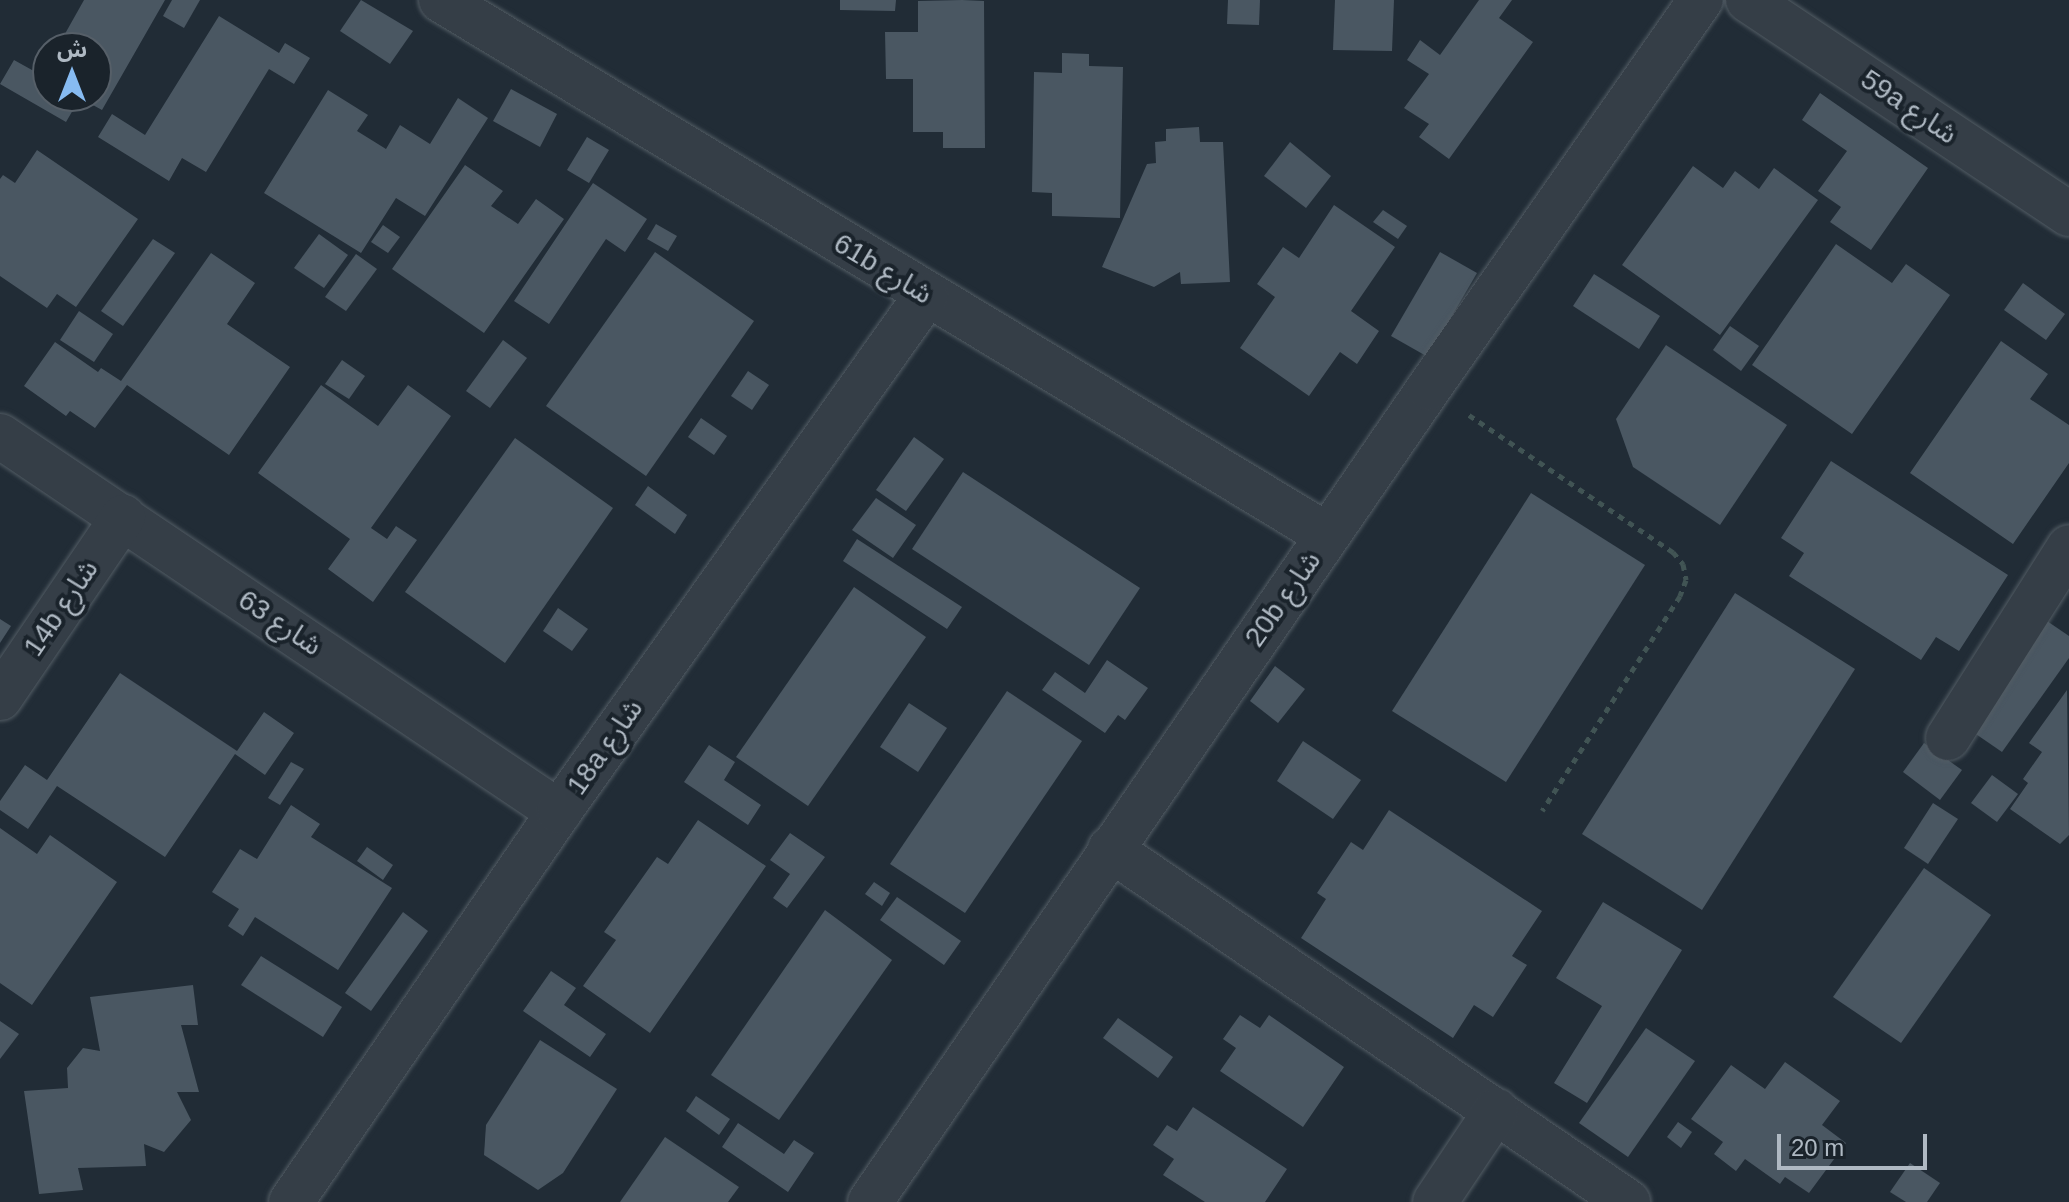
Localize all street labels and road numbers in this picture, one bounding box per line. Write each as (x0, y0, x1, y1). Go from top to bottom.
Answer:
street label: 59a شارع (1854, 63, 1964, 151)
street label: 61b شارع (828, 227, 938, 311)
street label: 20b شارع (1238, 545, 1328, 653)
street label: 14b شارع (17, 553, 105, 663)
street label: شارع 63 (232, 583, 328, 663)
street label: 18a شارع (560, 693, 650, 801)

